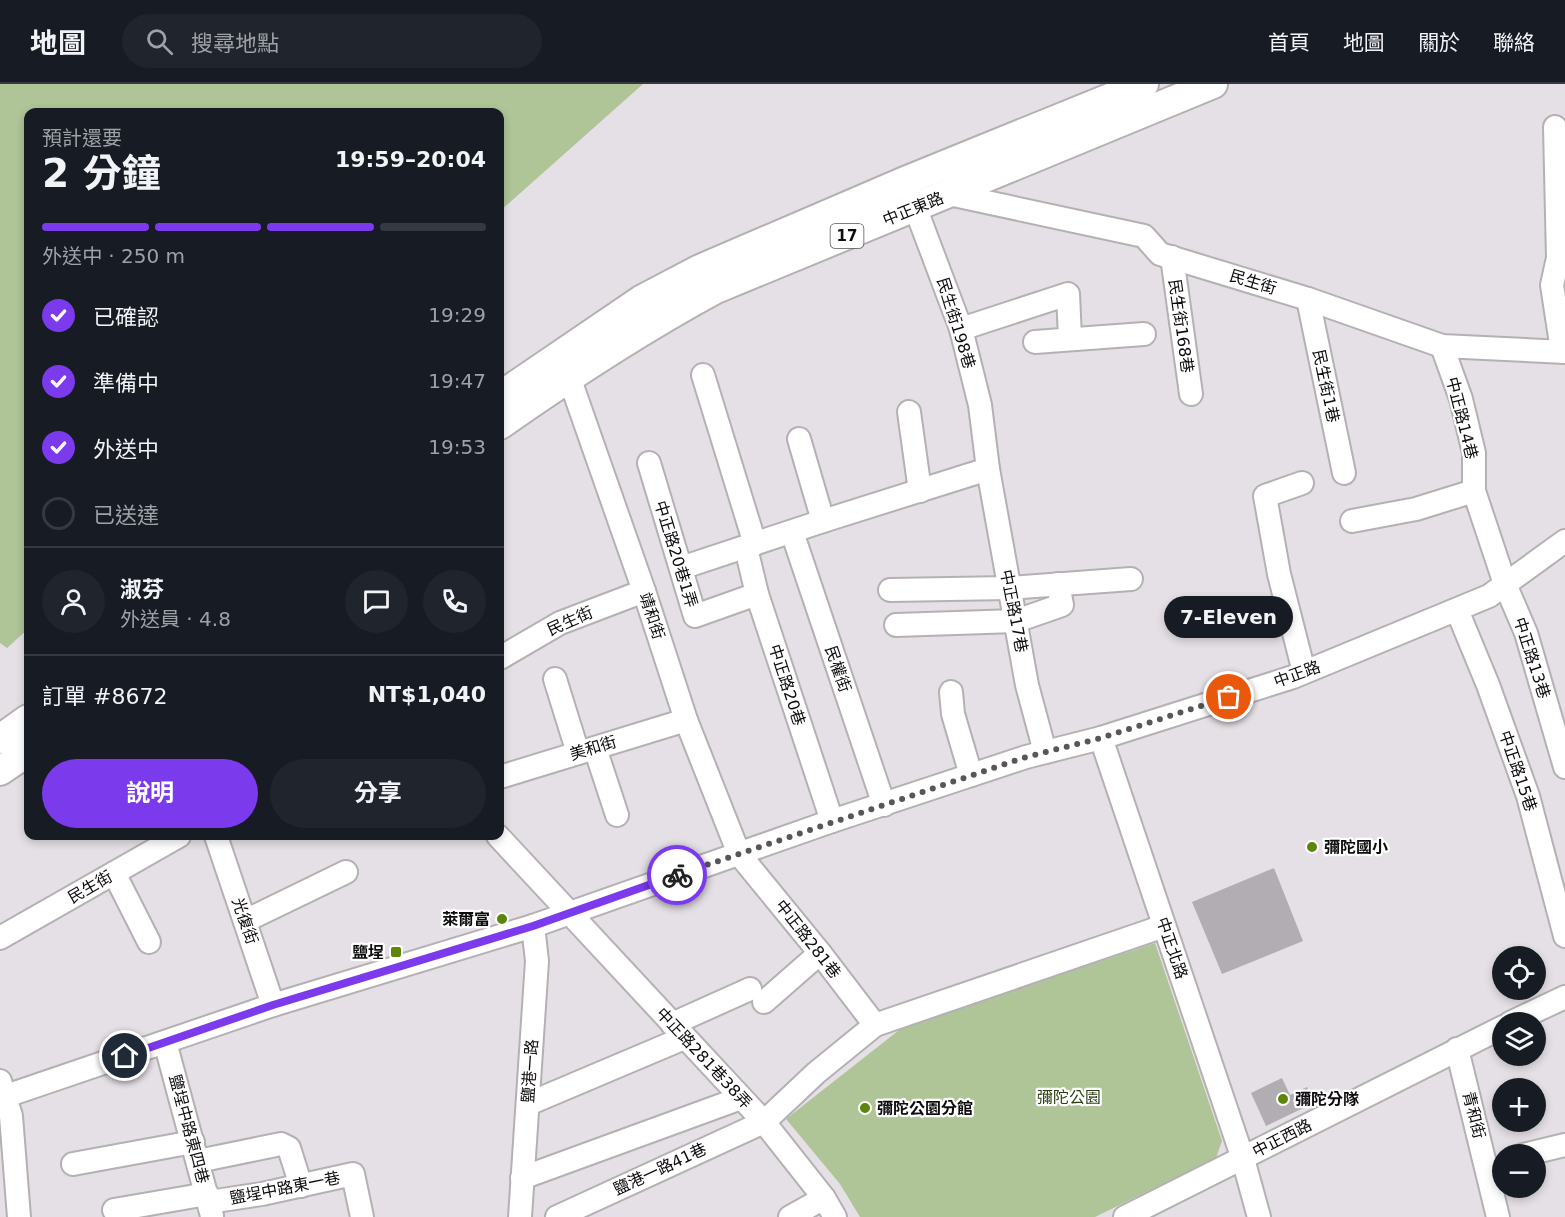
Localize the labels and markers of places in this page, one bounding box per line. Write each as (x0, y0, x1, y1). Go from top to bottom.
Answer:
callout: 7-Eleven (1164, 595, 1294, 637)
pin (1203, 671, 1254, 722)
place label: 彌陀國小 (1324, 838, 1388, 857)
marker: 彌陀國小 (1305, 840, 1319, 854)
place label: 萊爾富 (442, 910, 490, 929)
marker: 萊爾富 (495, 912, 509, 926)
place label: 鹽埕 (352, 943, 384, 962)
marker: 鹽埕 (389, 945, 403, 959)
pin (99, 1030, 150, 1081)
place label: 彌陀分隊 (1295, 1090, 1359, 1109)
marker: 彌陀分隊 (1276, 1092, 1290, 1106)
place label: 彌陀公園分館 (877, 1099, 973, 1118)
marker: 彌陀公園分館 (858, 1101, 872, 1115)

